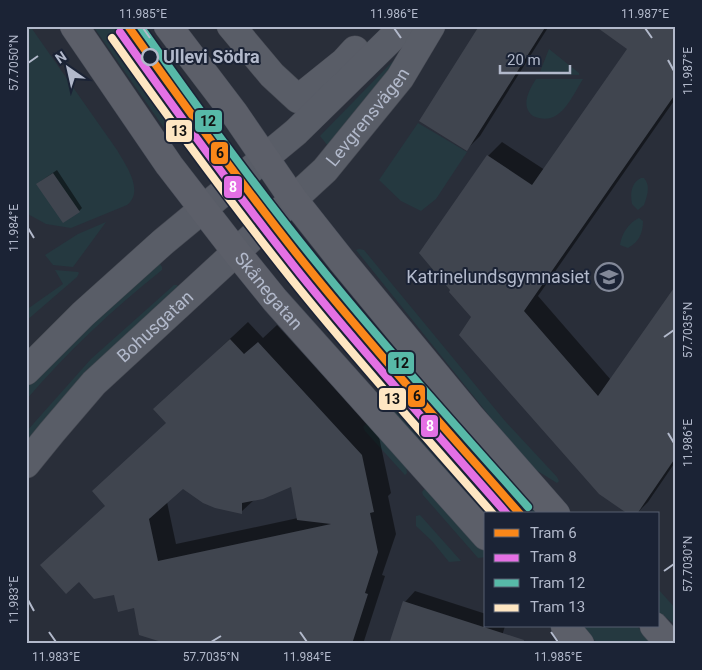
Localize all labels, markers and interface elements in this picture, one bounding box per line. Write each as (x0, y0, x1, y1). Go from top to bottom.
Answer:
text: 11.985°E (119, 7, 167, 21)
text: 11.986°E (370, 7, 418, 21)
text: 11.987°E (621, 7, 669, 21)
text: 57.7050°N (7, 35, 21, 91)
north arrow (42, 42, 92, 92)
scale bar (500, 42, 570, 74)
place label: Ullevi Södra (163, 46, 260, 67)
text: 11.987°E (681, 47, 695, 95)
text: N (52, 48, 69, 67)
marker: Ullevi Södra (141, 48, 159, 66)
text: 20 m (507, 51, 541, 69)
street label: Levgrensvägen (321, 64, 414, 170)
line badge: 12 (194, 109, 223, 133)
text: 12 (200, 113, 216, 129)
line badge: 13 (165, 119, 193, 143)
text: 13 (171, 123, 187, 139)
line badge: 6 (210, 141, 229, 165)
text: 6 (216, 145, 224, 161)
line badge: 8 (223, 175, 243, 199)
text: 8 (229, 179, 237, 195)
text: 11.984°E (7, 204, 21, 252)
street label: Skånegatan (231, 248, 307, 334)
school or university icon: Katrinelundsgymnasiet (594, 262, 624, 292)
place label: Katrinelundsgymnasiet (406, 266, 590, 287)
street label: Bohusgatan (112, 286, 197, 367)
text: 57.7035°N (681, 302, 695, 358)
line badge: 12 (387, 351, 415, 375)
text: 12 (393, 355, 409, 371)
line badge: 6 (407, 384, 426, 408)
line badge: 13 (378, 387, 407, 411)
text: 6 (413, 388, 421, 404)
text: 13 (384, 391, 400, 407)
line badge: 8 (420, 414, 439, 438)
text: 8 (426, 418, 434, 434)
text: 11.986°E (681, 419, 695, 467)
legend (484, 512, 660, 628)
text: Tram 6 (530, 524, 577, 542)
text: 57.7030°N (681, 536, 695, 592)
text: Tram 8 (530, 548, 577, 566)
text: Tram 12 (530, 574, 585, 592)
text: 11.983°E (7, 576, 21, 624)
text: Tram 13 (530, 598, 585, 616)
text: 11.983°E (32, 650, 80, 664)
text: 57.7035°N (183, 650, 239, 664)
text: 11.984°E (283, 650, 331, 664)
text: 11.985°E (534, 650, 582, 664)

